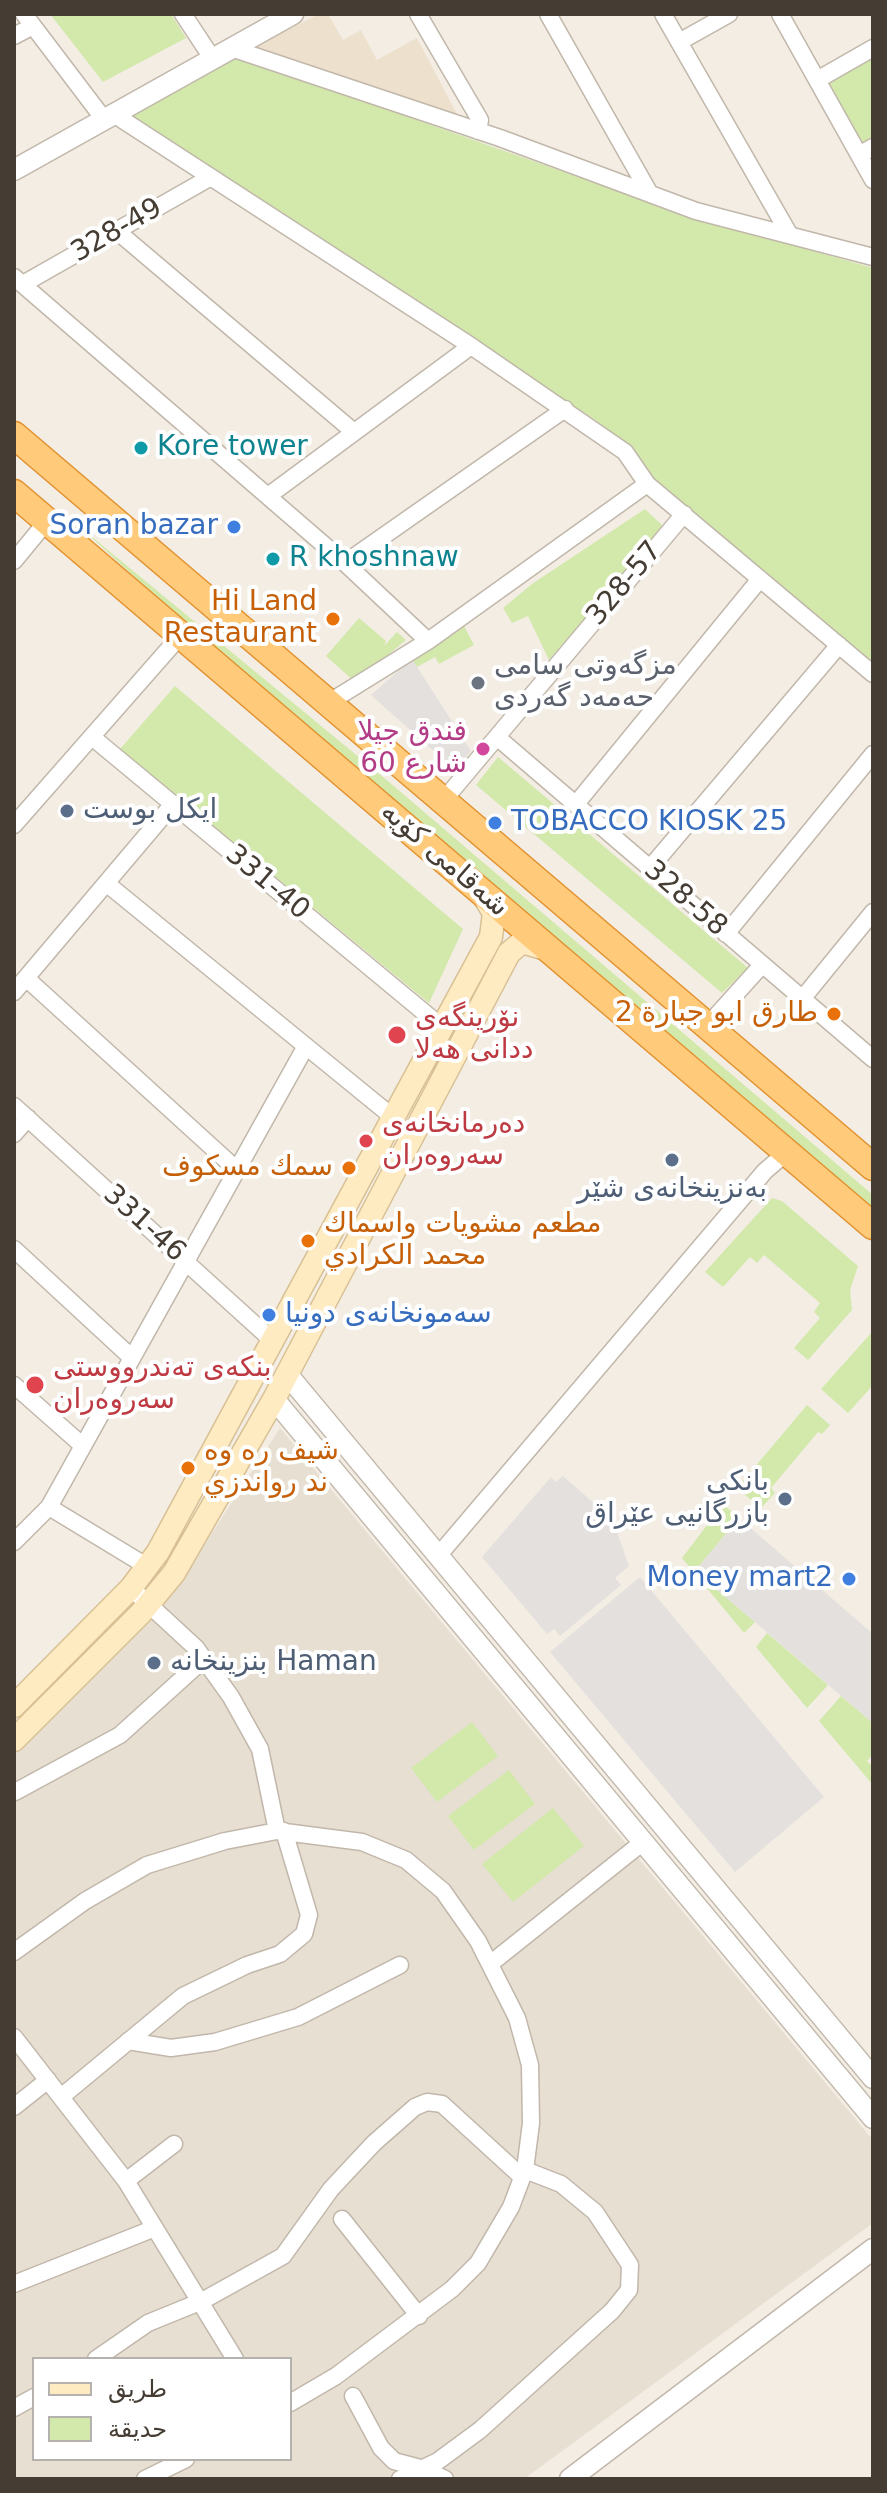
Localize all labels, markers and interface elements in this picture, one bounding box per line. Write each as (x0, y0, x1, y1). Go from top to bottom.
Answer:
street label: 328-49 (66, 192, 168, 270)
place label: Kore tower (157, 431, 308, 465)
marker: Kore tower (132, 439, 150, 457)
place label: Soran bazar (49, 510, 218, 544)
marker: Soran bazar (225, 518, 243, 536)
street label: 328-57 (580, 535, 670, 633)
place label: R khoshnaw (289, 542, 459, 576)
marker: R khoshnaw (264, 550, 282, 568)
place label: Hi Land Restaurant (164, 586, 317, 652)
marker: Hi Land Restaurant (324, 610, 342, 628)
place label: مزگەوتی سامی حەمەد گەردی (494, 650, 677, 716)
marker: مزگەوتی سامی حەمەد گەردی (469, 674, 487, 692)
place label: فندق جيلا شارع 60 (357, 716, 467, 782)
marker: فندق جيلا شارع 60 (474, 740, 492, 758)
place label: ايكل بوست (83, 794, 217, 828)
street label: شەقامی کۆیە (373, 795, 515, 925)
marker: ايكل بوست (58, 802, 76, 820)
place label: TOBACCO KIOSK 25 (511, 806, 787, 840)
marker: TOBACCO KIOSK 25 (486, 814, 504, 832)
street label: 331-40 (218, 838, 316, 928)
street label: 328-58 (637, 854, 733, 944)
place label: طارق ابو جبارة 2 (615, 997, 818, 1031)
place label: نۆرینگەی ددانی هەلا (415, 1002, 533, 1068)
marker: طارق ابو جبارة 2 (825, 1005, 843, 1023)
marker: نۆرینگەی ددانی هەلا (386, 1024, 408, 1046)
place label: دەرمانخانەی سەروەران (382, 1108, 525, 1174)
marker: دەرمانخانەی سەروەران (357, 1132, 375, 1150)
place label: سمك مسكوف (162, 1151, 333, 1185)
marker: بەنزینخانەی شێر (663, 1151, 681, 1169)
marker: سمك مسكوف (340, 1159, 358, 1177)
place label: بەنزینخانەی شێر (577, 1173, 767, 1207)
street label: 331-46 (96, 1178, 192, 1270)
place label: مطعم مشويات واسماك محمد الكرادي (324, 1208, 602, 1274)
marker: مطعم مشويات واسماك محمد الكرادي (299, 1232, 317, 1250)
place label: سەمونخانەی دونیا (285, 1298, 492, 1332)
marker: سەمونخانەی دونیا (260, 1306, 278, 1324)
place label: بنکەی تەندرووستی سەروەران (53, 1352, 272, 1418)
marker: بنکەی تەندرووستی سەروەران (24, 1374, 46, 1396)
place label: شيف ره وه ند رواندزي (204, 1435, 339, 1501)
marker: شيف ره وه ند رواندزي (179, 1459, 197, 1477)
place label: بانکی بازرگانیی عێراق (585, 1466, 769, 1532)
marker: بانکی بازرگانیی عێراق (776, 1490, 794, 1508)
place label: Money mart2 (647, 1562, 833, 1596)
marker: Money mart2 (840, 1570, 858, 1588)
place label: بنزینخانە Haman (170, 1646, 377, 1680)
marker: بنزینخانە Haman (145, 1654, 163, 1672)
legend (32, 2357, 292, 2461)
text: طريق (108, 2375, 167, 2403)
text: حديقة (108, 2415, 167, 2443)

